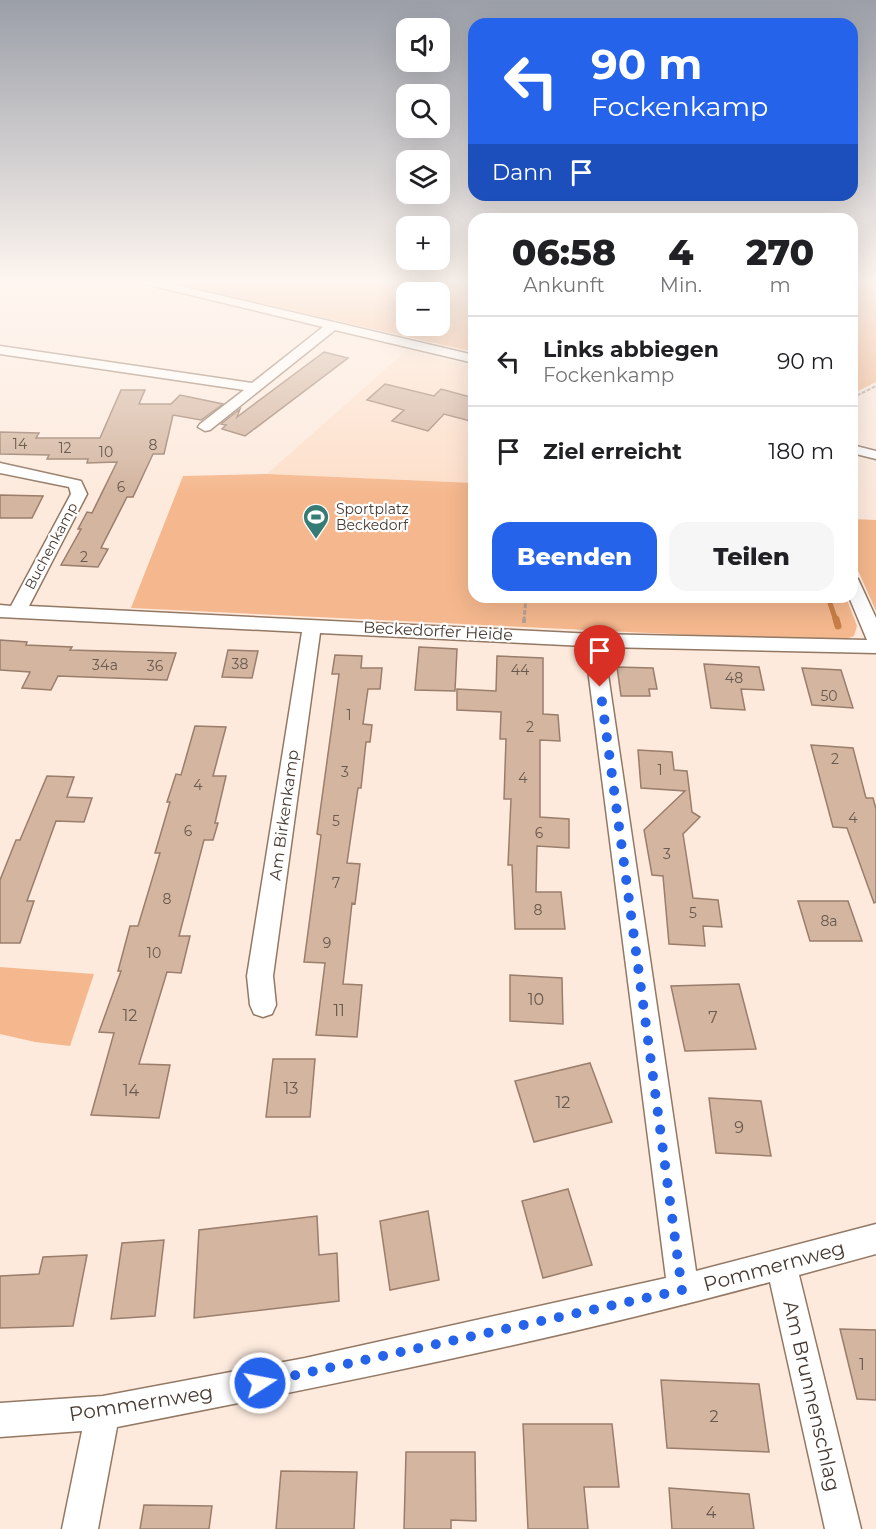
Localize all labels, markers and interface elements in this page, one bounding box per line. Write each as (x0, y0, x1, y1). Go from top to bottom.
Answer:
map controls (396, 18, 450, 336)
button: sound (396, 18, 450, 72)
text: 90 m (591, 38, 702, 90)
icon: left (492, 42, 570, 120)
button: search (396, 84, 450, 138)
text: Fockenkamp (591, 90, 768, 123)
button: layers (396, 150, 450, 204)
icon: arrive (565, 156, 598, 189)
text: Dann (492, 159, 553, 186)
button: + (396, 216, 450, 270)
text: 06:58 (512, 230, 616, 274)
text: 4 (668, 230, 694, 274)
text: 270 (746, 230, 814, 274)
text: Ankunft (523, 273, 605, 297)
text: Min. (660, 273, 702, 297)
text: m (769, 273, 791, 297)
button: − (396, 282, 450, 336)
text: Links abbiegen (543, 336, 719, 363)
icon: left (492, 345, 525, 378)
text: 90 m (777, 348, 834, 375)
text: Fockenkamp (543, 363, 674, 387)
house number: 14 (13, 435, 28, 453)
icon: arrive (492, 435, 525, 468)
house number: 8 (149, 436, 158, 454)
text: Ziel erreicht (543, 438, 682, 465)
text: 180 m (768, 438, 834, 465)
house number: 12 (58, 439, 72, 457)
house number: 10 (99, 443, 113, 461)
house number: 6 (117, 478, 126, 496)
street label: Buchenkamp (21, 499, 81, 593)
place label: Sportplatz Beckedorf (336, 500, 409, 534)
sports icon: Sportplatz Beckedorf (301, 502, 331, 540)
button: Beenden (492, 522, 657, 591)
button: Teilen (669, 522, 834, 591)
house number: 2 (80, 548, 88, 566)
street label: Beckedorfer Heide (363, 618, 513, 644)
pin (574, 625, 625, 687)
icon: arrive (583, 634, 616, 667)
house number: 38 (232, 655, 248, 673)
house number: 34a (92, 656, 118, 674)
house number: 36 (147, 657, 164, 675)
house number: 44 (511, 661, 530, 679)
house number: 48 (725, 669, 743, 687)
house number: 50 (820, 687, 838, 705)
house number: 1 (346, 706, 352, 724)
house number: 2 (526, 718, 534, 736)
street label: Am Birkenkamp (265, 748, 303, 882)
house number: 2 (831, 750, 839, 768)
house number: 1 (657, 761, 663, 779)
house number: 3 (341, 763, 349, 781)
house number: 4 (518, 769, 528, 787)
house number: 4 (193, 776, 203, 794)
house number: 4 (848, 809, 858, 827)
house number: 5 (332, 812, 340, 830)
house number: 6 (184, 822, 193, 840)
house number: 6 (535, 824, 544, 842)
house number: 3 (663, 845, 671, 863)
house number: 7 (332, 874, 340, 892)
house number: 8 (163, 890, 172, 908)
house number: 8 (534, 901, 543, 919)
house number: 5 (689, 904, 697, 922)
house number: 8a (820, 912, 838, 930)
house number: 9 (323, 934, 331, 952)
house number: 10 (147, 944, 161, 962)
house number: 10 (528, 990, 544, 1009)
house number: 11 (333, 1001, 345, 1020)
house number: 12 (123, 1006, 137, 1025)
house number: 7 (708, 1008, 718, 1027)
house number: 13 (284, 1079, 298, 1098)
house number: 14 (123, 1081, 140, 1100)
house number: 12 (556, 1093, 570, 1112)
house number: 9 (734, 1118, 744, 1137)
street label: Pommernweg (701, 1236, 847, 1296)
street label: Am Brunnenschlag (778, 1298, 846, 1494)
position arrow (228, 1351, 292, 1415)
house number: 1 (859, 1355, 865, 1374)
street label: Pommernweg (67, 1380, 215, 1426)
house number: 2 (709, 1407, 719, 1426)
house number: 4 (706, 1503, 717, 1522)

